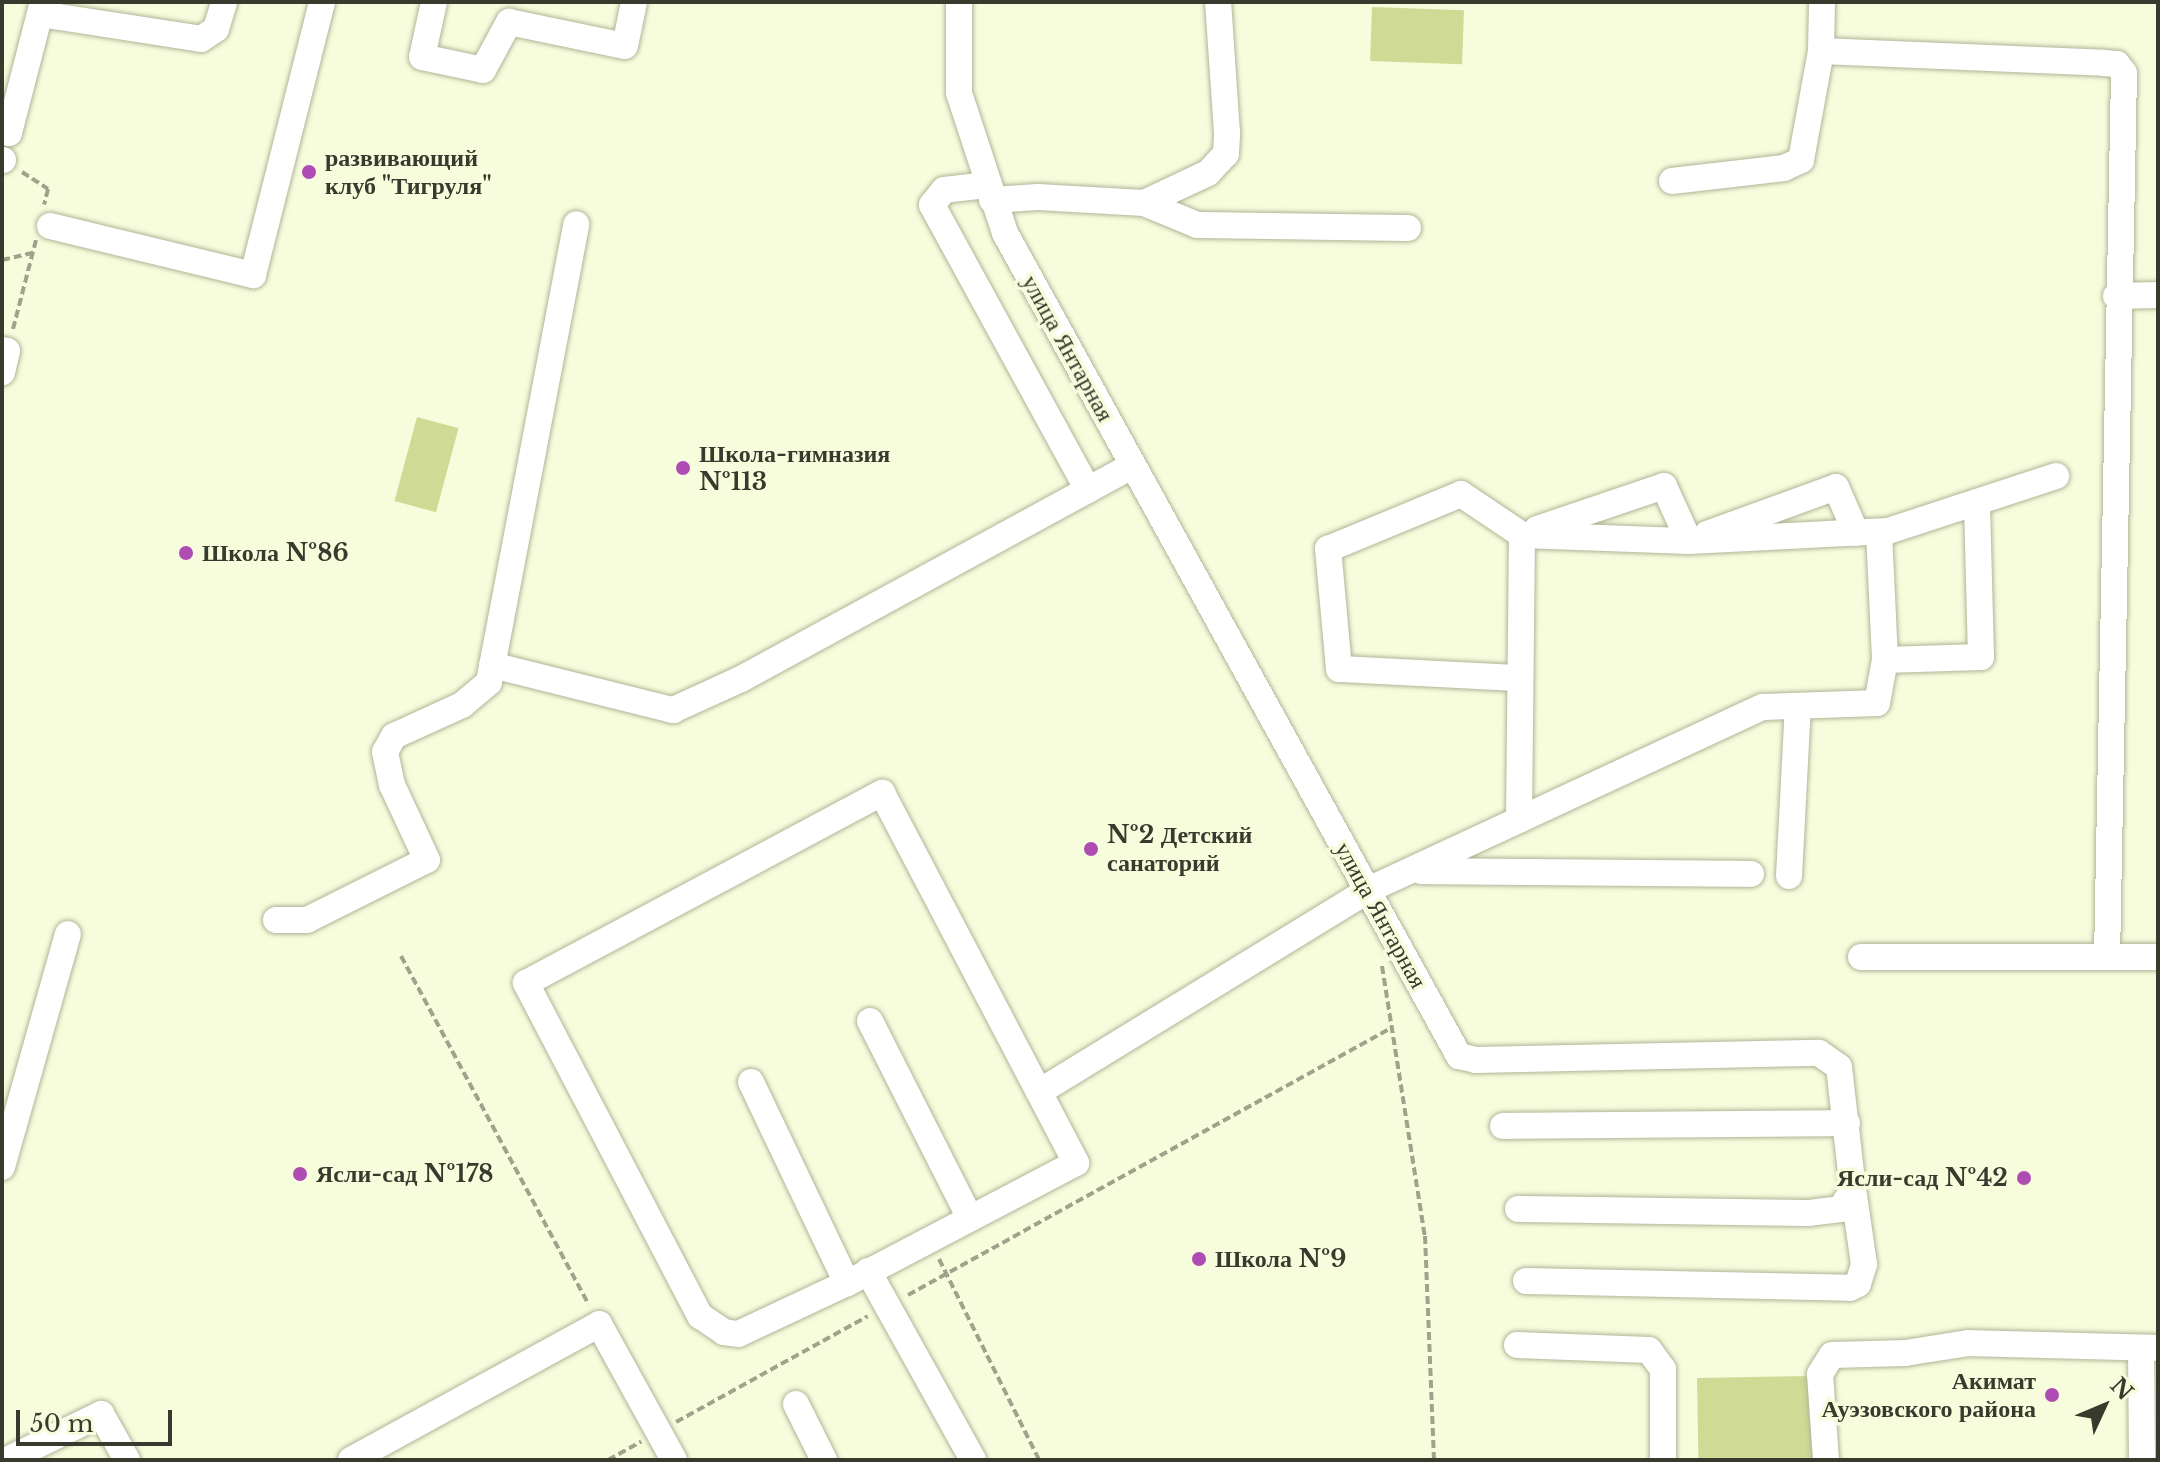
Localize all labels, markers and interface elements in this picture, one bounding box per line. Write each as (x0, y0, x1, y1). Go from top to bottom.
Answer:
place label: развивающий клуб "Тигруля" (325, 144, 492, 200)
marker: развивающий клуб "Тигруля" (300, 163, 318, 181)
street label: улица Янтарная (1016, 270, 1120, 426)
place label: Школа-гимназия №113 (699, 440, 890, 496)
marker: Школа-гимназия №113 (674, 459, 692, 477)
place label: Школа №86 (202, 539, 349, 567)
marker: Школа №86 (177, 544, 195, 562)
place label: №2 Детский санаторий (1107, 821, 1252, 877)
street label: улица Янтарная (1329, 837, 1433, 993)
marker: №2 Детский санаторий (1082, 840, 1100, 858)
place label: Ясли-сад №178 (316, 1160, 494, 1188)
place label: Ясли-сад №42 (1837, 1164, 2008, 1192)
marker: Ясли-сад №178 (291, 1165, 309, 1183)
marker: Ясли-сад №42 (2015, 1169, 2033, 1187)
place label: Школа №9 (1215, 1245, 1346, 1273)
marker: Школа №9 (1190, 1250, 1208, 1268)
north arrow (2064, 1366, 2144, 1446)
place label: Акимат Ауэзовского района (1821, 1367, 2036, 1423)
text: N (2105, 1372, 2139, 1406)
marker: Акимат Ауэзовского района (2043, 1386, 2061, 1404)
scale bar (20, 1394, 176, 1444)
text: 50 m (30, 1409, 93, 1438)

